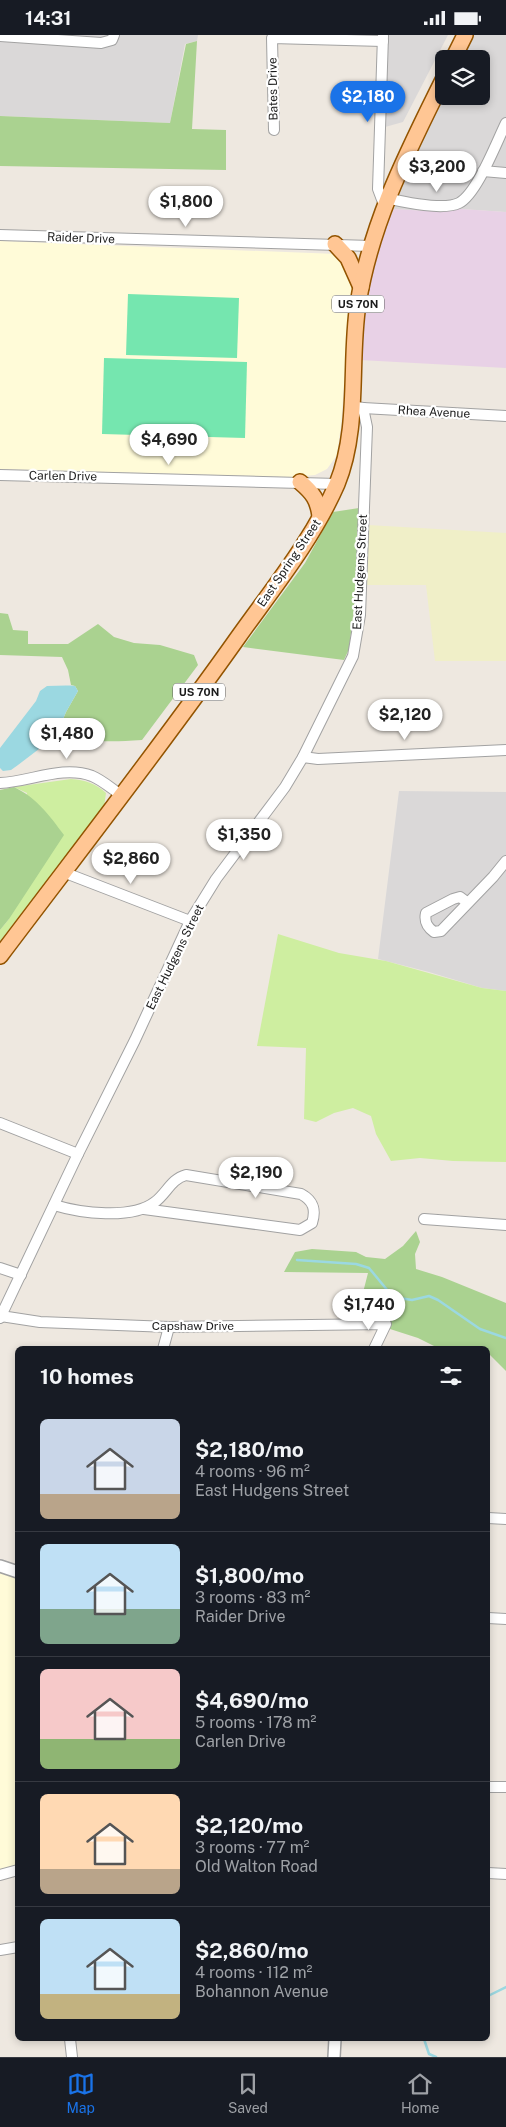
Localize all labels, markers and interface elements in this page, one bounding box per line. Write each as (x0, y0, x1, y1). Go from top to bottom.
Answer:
text: 14:31 (25, 7, 71, 29)
map controls (435, 50, 490, 105)
button: layers (435, 50, 490, 105)
street label: Bates Drive (265, 57, 281, 121)
pin: $2,180 (327, 81, 409, 123)
text: $2,180 (341, 87, 395, 106)
pin: $3,200 (396, 151, 478, 193)
text: $3,200 (408, 157, 466, 176)
pin: $1,800 (145, 185, 227, 228)
text: $1,800 (159, 192, 213, 211)
street label: Raider Drive (47, 230, 115, 246)
road number: US 70N (332, 295, 384, 313)
street label: Rhea Avenue (397, 403, 471, 421)
pin: $4,690 (128, 423, 210, 466)
text: $4,690 (140, 430, 198, 449)
street label: Carlen Drive (29, 468, 97, 484)
street label: East Hudgens Street (350, 514, 370, 630)
street label: East Spring Street (254, 516, 324, 610)
road number: US 70N (173, 684, 225, 701)
pin: $2,120 (364, 699, 446, 741)
text: $2,120 (379, 705, 431, 724)
pin: $1,480 (26, 717, 108, 760)
text: $1,480 (40, 724, 94, 743)
pin: $1,350 (203, 819, 285, 861)
text: $1,350 (217, 825, 271, 844)
pin: $2,860 (90, 843, 172, 885)
text: $2,860 (103, 849, 160, 868)
street label: East Hudgens Street (143, 902, 207, 1012)
pin: $2,190 (215, 1157, 297, 1199)
text: $2,190 (229, 1163, 283, 1182)
pin: $1,740 (328, 1289, 410, 1331)
text: $1,740 (343, 1295, 395, 1314)
street label: Capshaw Drive (152, 1319, 234, 1333)
icon: filters (437, 1362, 465, 1390)
text: 10 homes (40, 1364, 134, 1389)
text: $2,180/mo (195, 1437, 304, 1462)
icon: home (80, 1439, 140, 1499)
text: 4 rooms · 96 m² (195, 1462, 310, 1481)
text: East Hudgens Street (195, 1481, 349, 1500)
text: $1,800/mo (195, 1563, 304, 1588)
icon: home (80, 1564, 140, 1624)
text: 3 rooms · 83 m² (195, 1588, 310, 1607)
text: Raider Drive (195, 1607, 286, 1626)
text: $4,690/mo (195, 1688, 309, 1713)
icon: home (80, 1689, 140, 1749)
text: 5 rooms · 178 m² (195, 1713, 316, 1732)
text: Carlen Drive (195, 1732, 286, 1751)
text: $2,120/mo (195, 1813, 303, 1838)
icon: home (80, 1814, 140, 1874)
text: 3 rooms · 77 m² (195, 1838, 309, 1857)
text: Old Walton Road (195, 1857, 318, 1876)
text: $2,860/mo (195, 1938, 309, 1963)
icon: home (80, 1939, 140, 1999)
text: 4 rooms · 112 m² (195, 1963, 312, 1982)
text: Bohannon Avenue (195, 1982, 328, 2001)
tab: Map (66, 2070, 95, 2116)
tab: Saved (228, 2070, 268, 2116)
tab: Home (401, 2070, 440, 2116)

